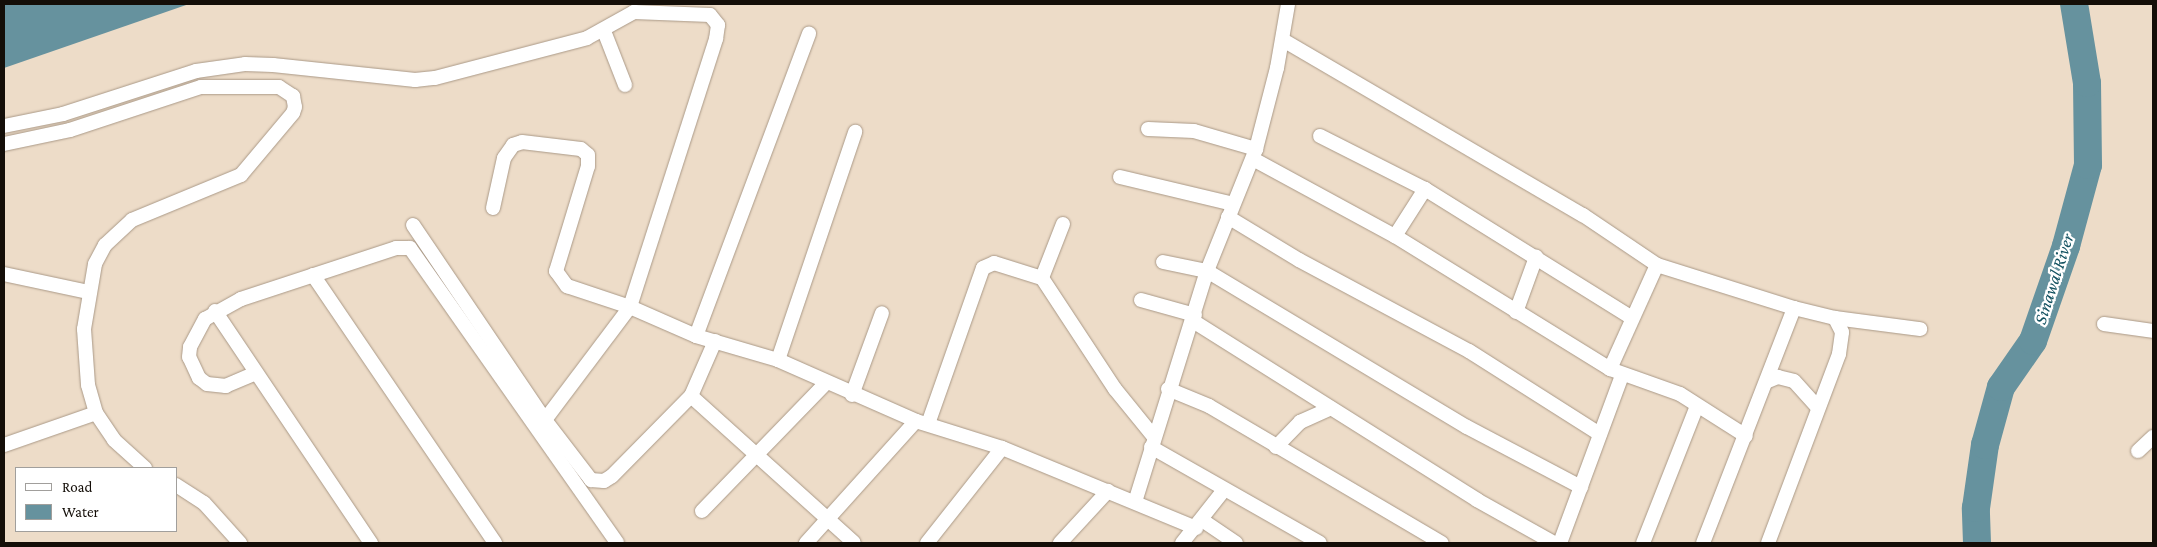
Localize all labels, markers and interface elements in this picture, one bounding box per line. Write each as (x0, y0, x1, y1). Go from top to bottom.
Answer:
water label: Sinawal River (2029, 231, 2079, 327)
legend (15, 467, 178, 532)
text: Road (62, 479, 92, 495)
text: Water (62, 504, 99, 520)

